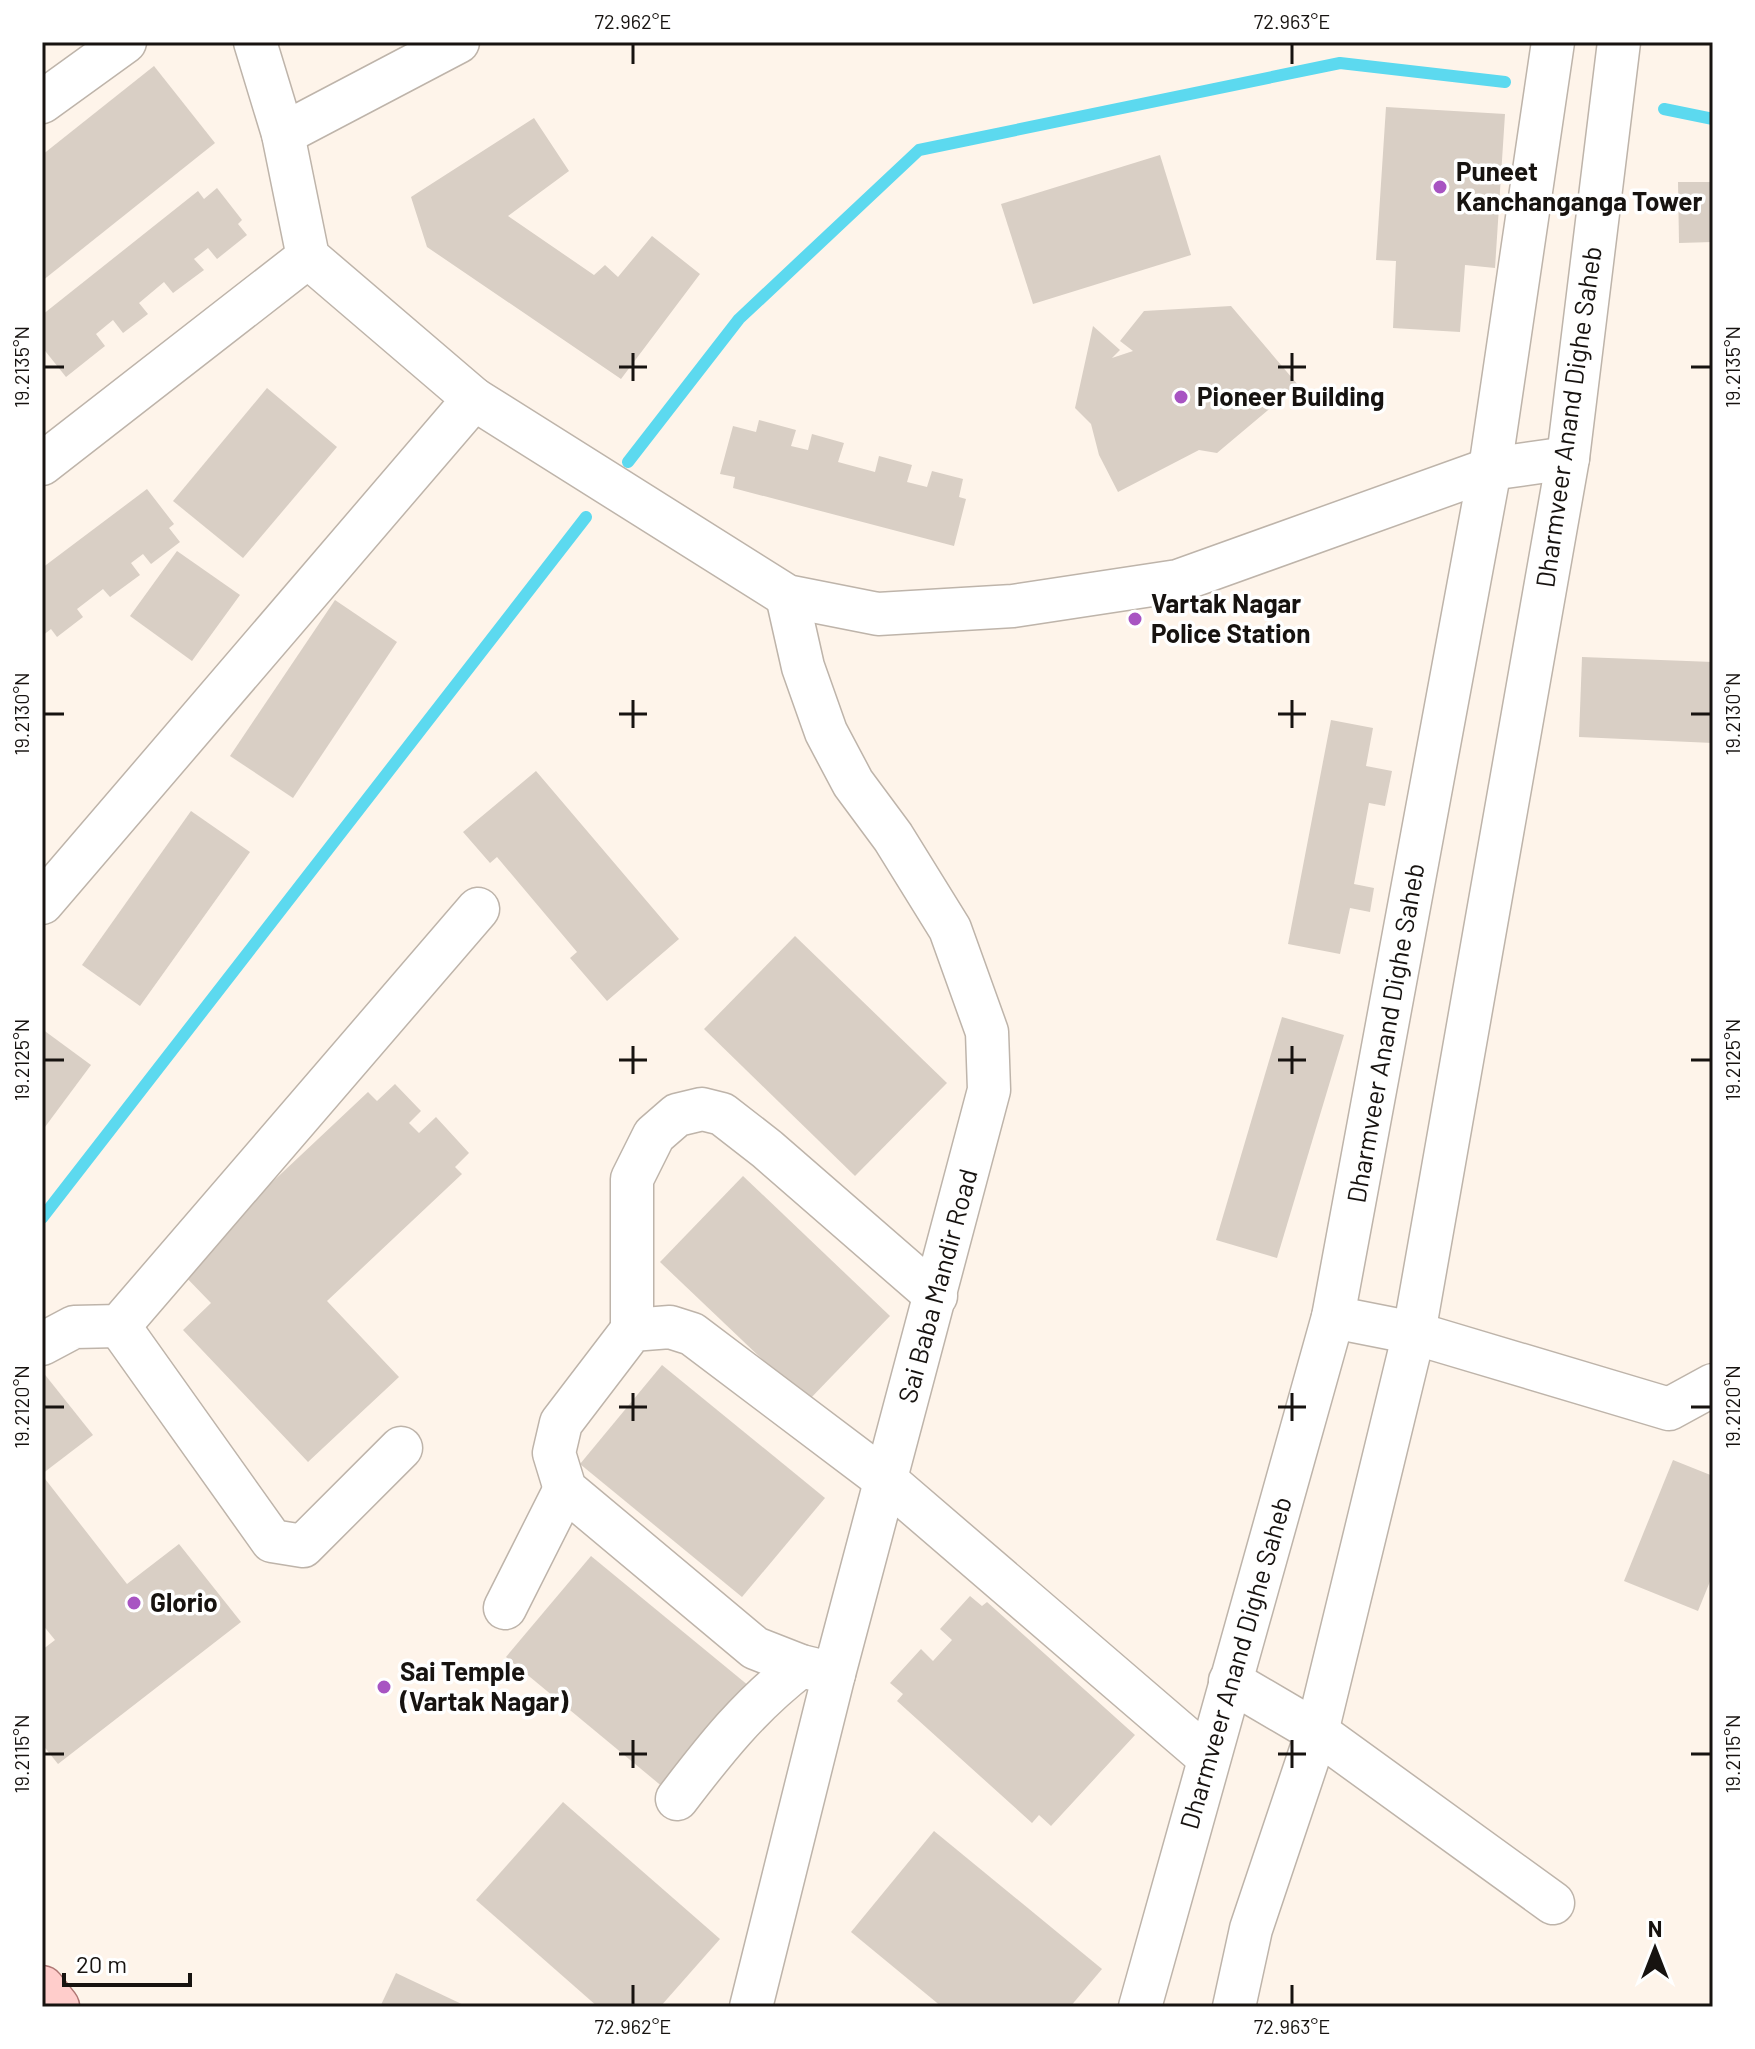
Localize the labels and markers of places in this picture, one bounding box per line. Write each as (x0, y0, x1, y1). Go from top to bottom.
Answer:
place label: Puneet Kanchanganga Tower (1456, 155, 1703, 216)
marker: Puneet Kanchanganga Tower (1431, 178, 1449, 196)
place label: Pioneer Building (1197, 380, 1384, 411)
marker: Pioneer Building (1172, 388, 1190, 406)
place label: Vartak Nagar Police Station (1151, 587, 1310, 648)
marker: Vartak Nagar Police Station (1126, 610, 1144, 628)
place label: Glorio (150, 1586, 218, 1617)
marker: Glorio (125, 1594, 143, 1612)
place label: Sai Temple (Vartak Nagar) (399, 1655, 569, 1716)
marker: Sai Temple (Vartak Nagar) (375, 1678, 393, 1696)

